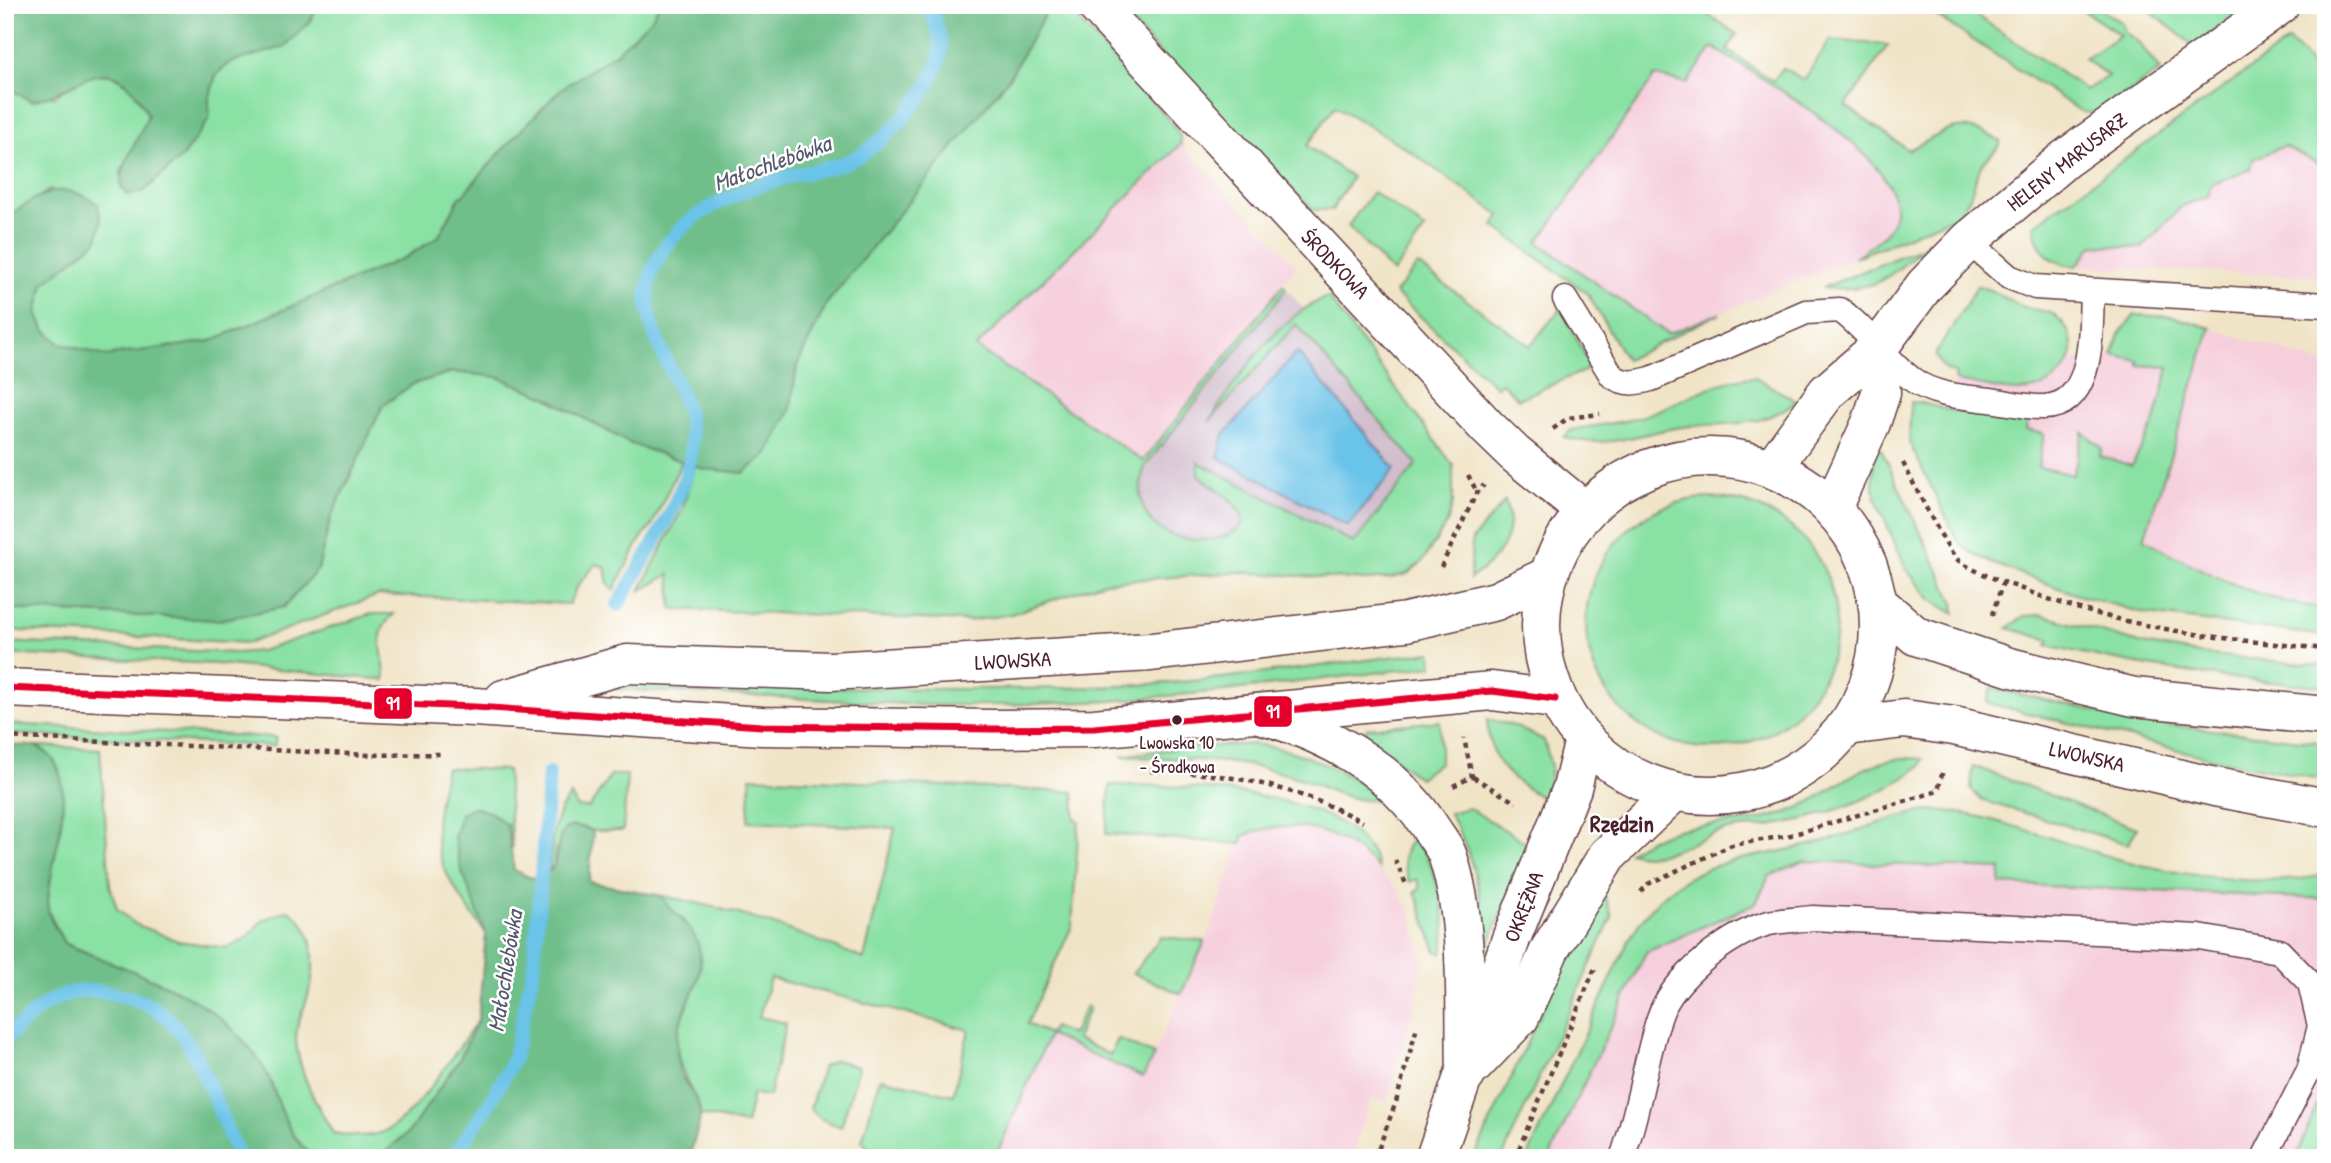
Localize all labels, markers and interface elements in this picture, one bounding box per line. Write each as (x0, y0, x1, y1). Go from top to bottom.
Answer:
street label: HELENY MARUSARZ (2000, 105, 2133, 218)
water label: Małochlebówka (709, 126, 837, 198)
street label: ŚRODKOWA (1295, 222, 1376, 305)
street label: LWOWSKA (974, 644, 1052, 677)
line badge: 91 (373, 687, 413, 720)
text: 91 (386, 690, 400, 716)
line badge: 91 (1253, 695, 1293, 728)
text: 91 (1266, 698, 1280, 724)
marker: Lwowska 10 - Środkowa (1170, 713, 1184, 727)
place label: Lwowska 10 - Środkowa (1140, 729, 1215, 779)
street label: LWOWSKA (2047, 734, 2128, 779)
district label: Rzędzin (1590, 808, 1654, 839)
street label: OKRĘŻNA (1497, 867, 1550, 946)
water label: Małochlebówka (480, 906, 530, 1034)

